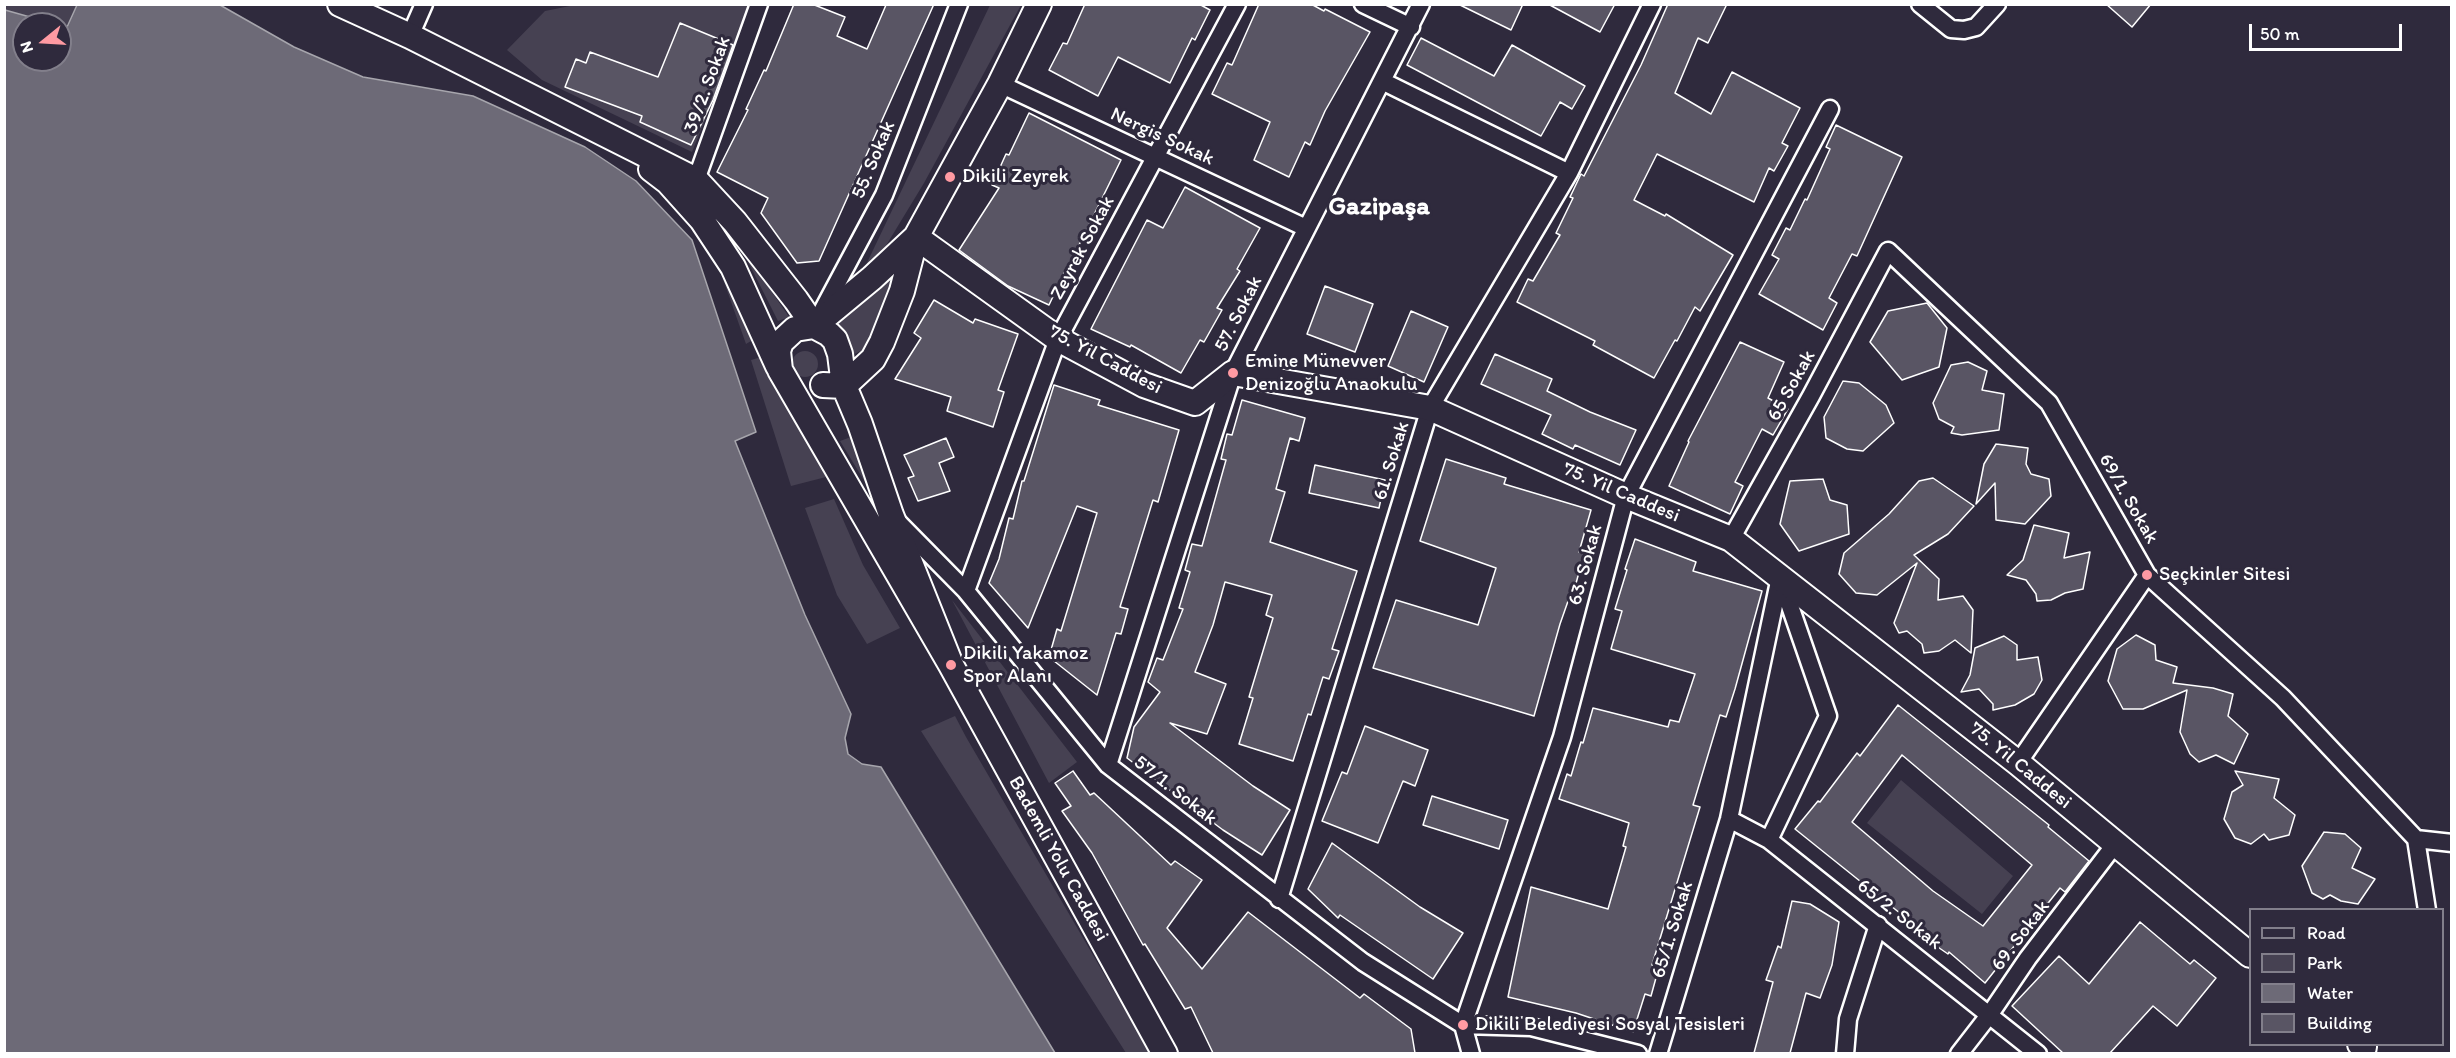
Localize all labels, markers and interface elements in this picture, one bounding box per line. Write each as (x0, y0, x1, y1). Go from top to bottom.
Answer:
north arrow (12, 12, 72, 72)
scale bar (2252, 12, 2405, 50)
text: 50 m (2260, 23, 2300, 45)
street label: 39/2. Sokak (679, 33, 737, 137)
text: N (16, 39, 37, 55)
street label: Nergis Sokak (1106, 103, 1218, 171)
street label: 55. Sokak (847, 117, 901, 203)
place label: Dikili Zeyrek (962, 165, 1069, 189)
marker: Dikili Zeyrek (943, 170, 957, 184)
district label: Gazipaşa (1328, 191, 1430, 223)
street label: Zeyrek Sokak (1046, 192, 1120, 304)
street label: 57. Sokak (1210, 272, 1268, 356)
street label: 75. Yil Caddesi (1044, 320, 1166, 400)
street label: 65 Sokak (1763, 346, 1821, 426)
place label: Emine Münevver Denizoğlu Anaokulu (1245, 350, 1418, 397)
marker: Emine Münevver Denizoğlu Anaokulu (1226, 366, 1240, 380)
street label: 61. Sokak (1369, 419, 1415, 503)
street label: 69/1. Sokak (2093, 450, 2163, 548)
street label: 75. Yil Caddesi (1559, 458, 1683, 528)
street label: 63. Sokak (1564, 522, 1608, 608)
place label: Seçkinler Sitesi (2159, 563, 2290, 587)
marker: Seçkinler Sitesi (2140, 568, 2154, 582)
place label: Dikili Yakamoz Spor Alanı (963, 642, 1088, 689)
marker: Dikili Yakamoz Spor Alanı (944, 658, 958, 672)
street label: 75. Yil Caddesi (1964, 717, 2076, 815)
street label: 57/1. Sokak (1128, 751, 1222, 831)
street label: Bademli Yolu Caddesi (1003, 772, 1113, 946)
street label: 65/2. Sokak (1852, 874, 1946, 956)
street label: 65/1. Sokak (1647, 879, 1699, 981)
street label: 69. Sokak (1987, 896, 2055, 976)
legend (2249, 908, 2444, 1046)
text: Road (2307, 922, 2346, 944)
text: Park (2307, 952, 2342, 974)
text: Water (2307, 982, 2353, 1004)
text: Building (2307, 1012, 2372, 1034)
place label: Dikili Belediyesi Sosyal Tesisleri (1475, 1013, 1745, 1037)
marker: Dikili Belediyesi Sosyal Tesisleri (1456, 1018, 1470, 1032)

